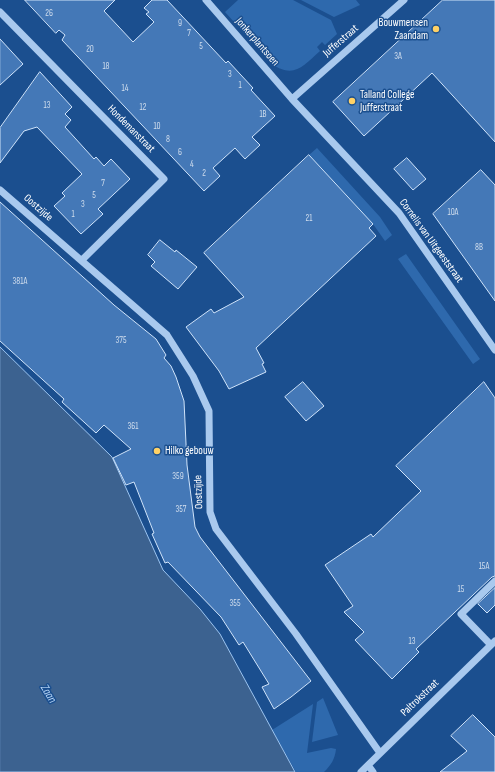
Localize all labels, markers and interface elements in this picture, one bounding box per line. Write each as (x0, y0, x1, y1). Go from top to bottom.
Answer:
house number: 26 (45, 9, 53, 19)
street label: Jonkerplantsoen (232, 15, 282, 69)
place label: Bouwmensen Zaandam (379, 16, 428, 42)
house number: 9 (178, 19, 182, 29)
street label: Jufferstraat (321, 22, 361, 60)
marker: Bouwmensen Zaandam (431, 24, 441, 34)
house number: 7 (187, 29, 191, 39)
house number: 5 (199, 42, 203, 52)
house number: 20 (86, 45, 94, 55)
house number: 3A (394, 52, 402, 62)
house number: 18 (102, 62, 110, 72)
house number: 3 (228, 70, 232, 80)
house number: 1 (238, 81, 242, 91)
house number: 14 (122, 84, 128, 94)
place label: Talland College Jufferstraat (360, 88, 414, 114)
marker: Talland College Jufferstraat (347, 96, 357, 106)
house number: 13 (44, 101, 50, 111)
street label: Hondemanstraat (104, 102, 158, 156)
house number: 12 (140, 103, 146, 113)
house number: 1B (259, 110, 267, 120)
house number: 10 (153, 122, 161, 132)
house number: 8 (166, 135, 170, 145)
house number: 6 (178, 148, 182, 158)
house number: 4 (190, 160, 194, 170)
house number: 2 (202, 169, 206, 179)
house number: 7 (101, 179, 105, 189)
house number: 5 (92, 191, 96, 201)
street label: Oostzijde (21, 192, 55, 224)
street label: Cornelis van Uitgeeststraat (396, 197, 466, 285)
house number: 3 (81, 200, 85, 210)
house number: 10A (448, 208, 458, 218)
house number: 1 (71, 210, 75, 220)
house number: 21 (306, 214, 312, 224)
house number: 8B (475, 243, 483, 253)
house number: 381A (13, 277, 27, 287)
house number: 375 (116, 336, 126, 346)
house number: 361 (128, 422, 138, 432)
place label: Hilko gebouw (165, 444, 214, 458)
marker: Hilko gebouw (152, 446, 162, 456)
house number: 359 (172, 472, 184, 482)
street label: Oostzijde (192, 475, 206, 509)
house number: 357 (176, 505, 186, 515)
house number: 15A (479, 562, 489, 572)
house number: 15 (458, 585, 464, 595)
house number: 355 (230, 599, 240, 609)
house number: 13 (409, 637, 415, 647)
street label: Paltrokstraat (398, 677, 442, 719)
water label: Zaan (37, 682, 59, 706)

